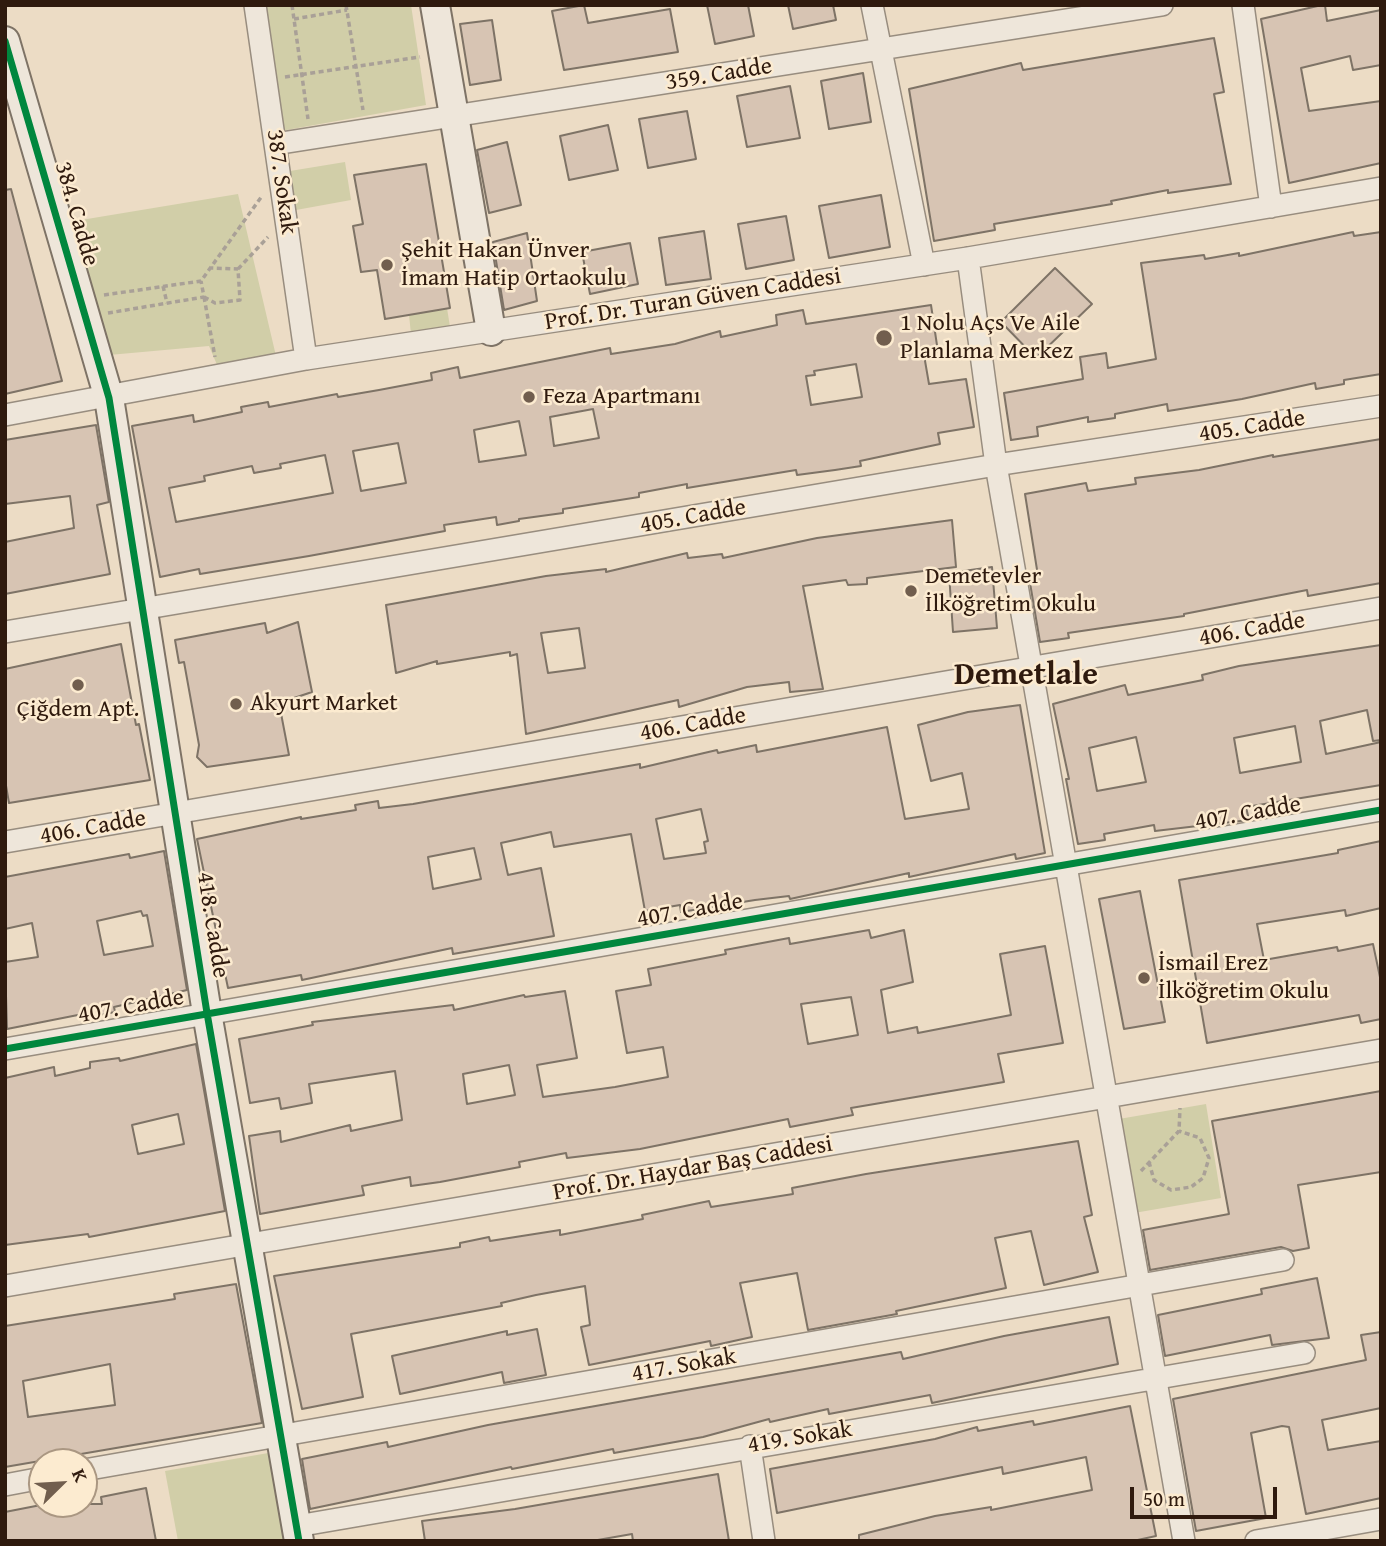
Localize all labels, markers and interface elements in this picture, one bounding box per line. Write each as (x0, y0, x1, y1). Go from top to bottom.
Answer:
street label: 359. Cadde (664, 52, 774, 98)
street label: 387. Sokak (259, 128, 303, 236)
street label: 384. Cadde (47, 159, 105, 269)
place label: Şehit Hakan Ünver İmam Hatip Ortaokulu (401, 237, 626, 293)
marker: Şehit Hakan Ünver İmam Hatip Ortaokulu (379, 257, 395, 273)
street label: Prof. Dr. Turan Güven Caddesi (543, 262, 843, 338)
place label: 1 Nolu Açs Ve Aile Planlama Merkez (900, 310, 1080, 366)
marker: 1 Nolu Açs Ve Aile Planlama Merkez (874, 328, 894, 348)
place label: Feza Apartmanı (543, 383, 701, 411)
marker: Feza Apartmanı (521, 389, 537, 405)
street label: 405. Cadde (1197, 404, 1307, 450)
street label: 405. Cadde (638, 494, 748, 540)
place label: Demetevler İlköğretim Okulu (925, 563, 1096, 619)
marker: Demetevler İlköğretim Okulu (903, 583, 919, 599)
street label: 406. Cadde (1197, 607, 1307, 653)
district label: Demetlale (954, 657, 1098, 695)
marker: Çiğdem Apt. (70, 677, 86, 693)
place label: Akyurt Market (250, 690, 398, 718)
place label: Çiğdem Apt. (17, 696, 139, 724)
marker: Akyurt Market (228, 696, 244, 712)
street label: 406. Cadde (638, 702, 748, 748)
street label: 407. Cadde (1193, 791, 1303, 837)
street label: 406. Cadde (38, 805, 148, 851)
street label: 418. Cadde (189, 870, 235, 980)
street label: 407. Cadde (635, 888, 745, 934)
place label: İsmail Erez İlköğretim Okulu (1158, 950, 1329, 1006)
marker: İsmail Erez İlköğretim Okulu (1136, 970, 1152, 986)
street label: 407. Cadde (76, 984, 186, 1030)
street label: Prof. Dr. Haydar Baş Caddesi (551, 1130, 835, 1208)
street label: 417. Sokak (630, 1343, 738, 1389)
street label: 419. Sokak (746, 1416, 854, 1460)
north arrow (28, 1448, 98, 1518)
text: K (65, 1464, 96, 1486)
scale bar (1134, 1472, 1281, 1516)
text: 50 m (1143, 1483, 1185, 1514)

